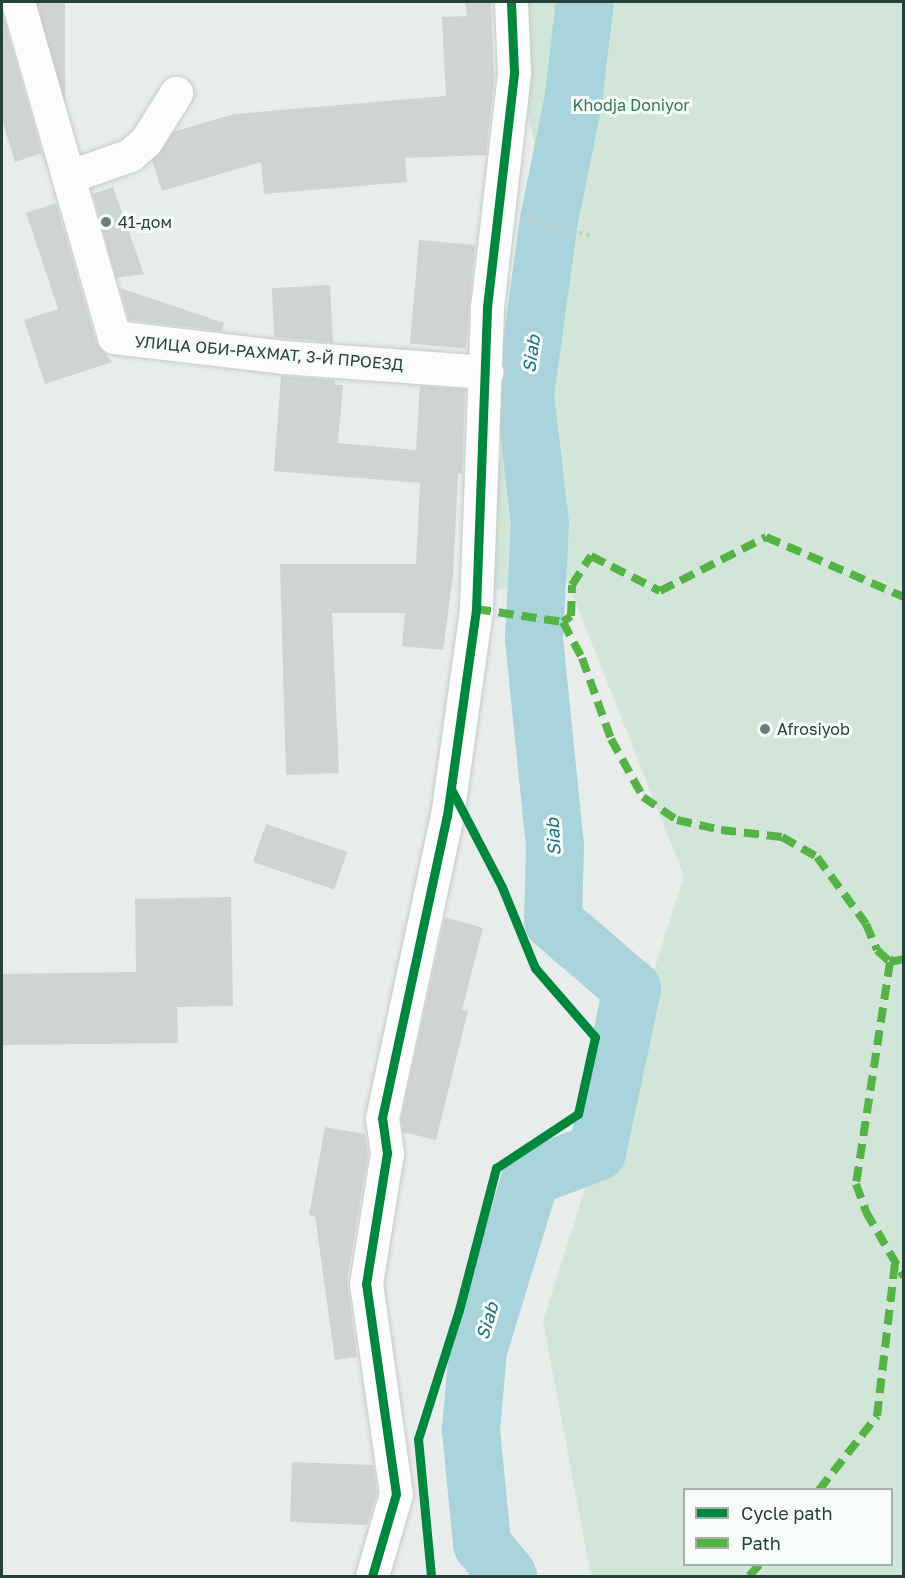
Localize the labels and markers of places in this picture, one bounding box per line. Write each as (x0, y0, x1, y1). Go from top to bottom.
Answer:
place label: 41-дом (118, 212, 172, 232)
marker: 41-дом (99, 215, 113, 229)
place label: Afrosiyob (777, 719, 850, 739)
marker: Afrosiyob (758, 722, 772, 736)

